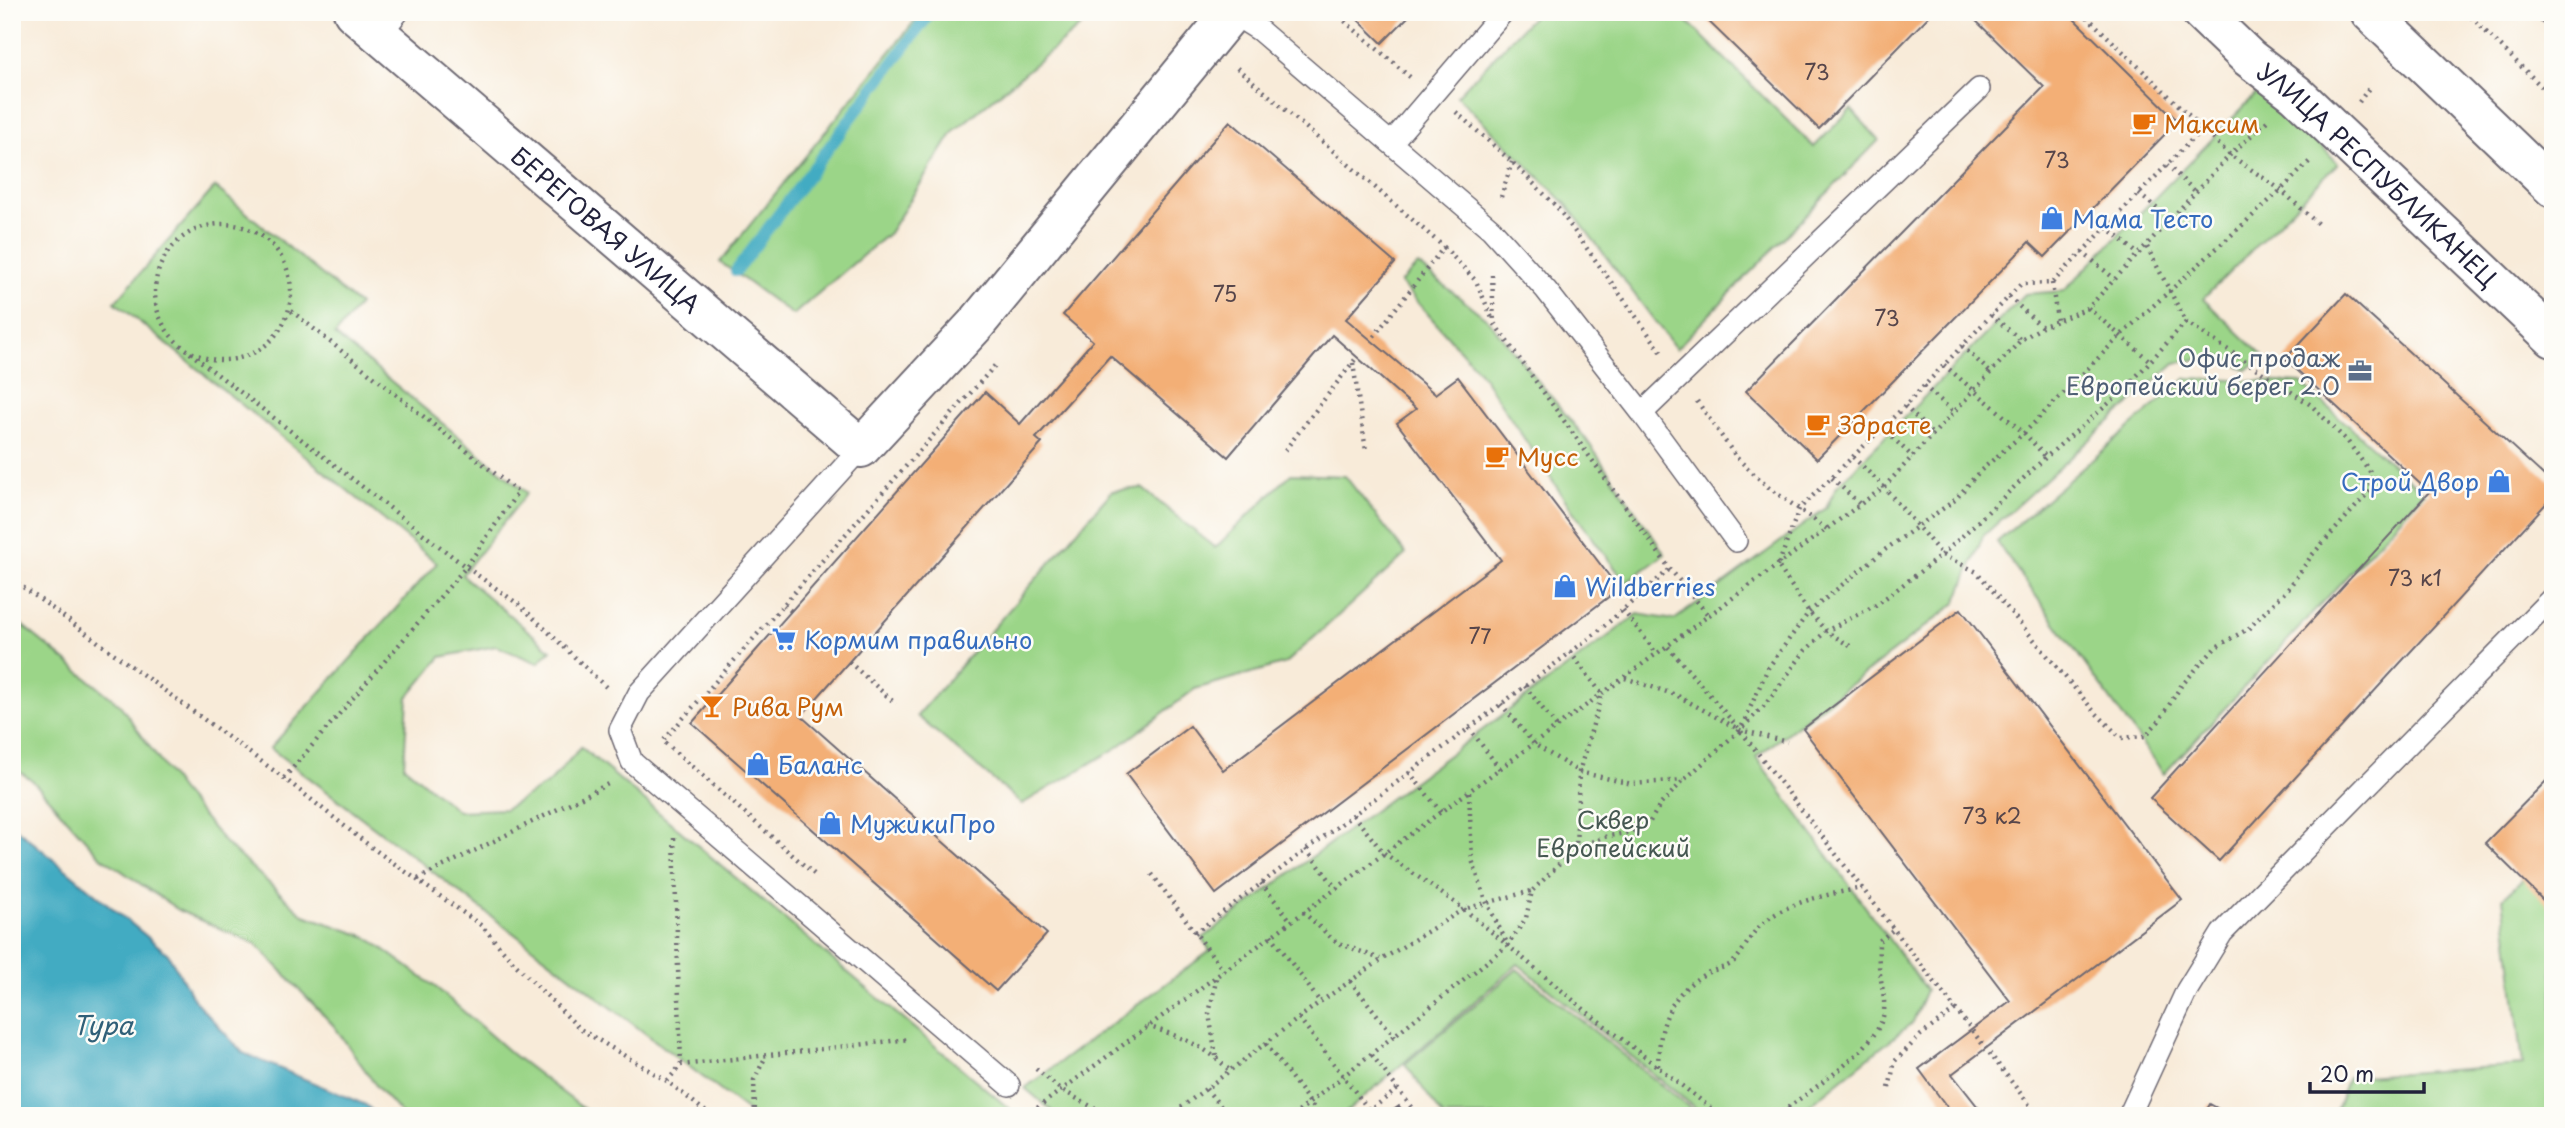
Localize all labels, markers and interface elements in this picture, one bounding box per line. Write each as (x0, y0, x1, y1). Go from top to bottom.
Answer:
street label: УЛИЦА РЕСПУБЛИКАНЕЦ (2250, 53, 2506, 295)
house number: 73 (1804, 55, 1830, 87)
place label: Максим (2164, 105, 2260, 141)
cafe icon: Максим (2130, 109, 2158, 137)
street label: БЕРЕГОВАЯ УЛИЦА (504, 138, 709, 321)
house number: 73 (2044, 143, 2070, 175)
place label: Мама Тесто (2072, 200, 2213, 236)
shop icon: Мама Тесто (2038, 204, 2066, 232)
house number: 75 (1213, 277, 1237, 309)
house number: 73 (1874, 301, 1900, 333)
place label: Офис продаж Европейский берег 2.0 (2066, 339, 2341, 403)
office icon: Офис продаж Европейский берег 2.0 (2346, 357, 2374, 385)
place label: Здрасте (1837, 406, 1932, 442)
cafe icon: Здрасте (1804, 410, 1832, 438)
place label: Мусс (1517, 438, 1579, 474)
cafe icon: Мусс (1483, 442, 1511, 470)
place label: Строй Двор (2341, 463, 2479, 499)
shop icon: Строй Двор (2485, 467, 2513, 495)
house number: 73 к1 (2388, 561, 2442, 593)
place label: Wildberries (1585, 568, 1715, 604)
shop icon: Wildberries (1551, 572, 1579, 600)
house number: 77 (1468, 619, 1492, 651)
place label: Кормим правильно (804, 621, 1032, 657)
supermarket icon: Кормим правильно (770, 625, 798, 653)
place label: Рива Рум (732, 688, 844, 724)
bar icon: Рива Рум (698, 692, 726, 720)
place label: Баланс (778, 746, 863, 782)
shop icon: Баланс (744, 750, 772, 778)
house number: 73 к2 (1962, 799, 2022, 831)
park label: Сквер Европейский (1536, 801, 1690, 865)
place label: МужикиПро (850, 805, 996, 841)
shop icon: МужикиПро (816, 809, 844, 837)
water label: Тура (72, 1005, 134, 1044)
scale bar (2310, 1051, 2423, 1095)
text: 20 m (2320, 1057, 2374, 1089)

